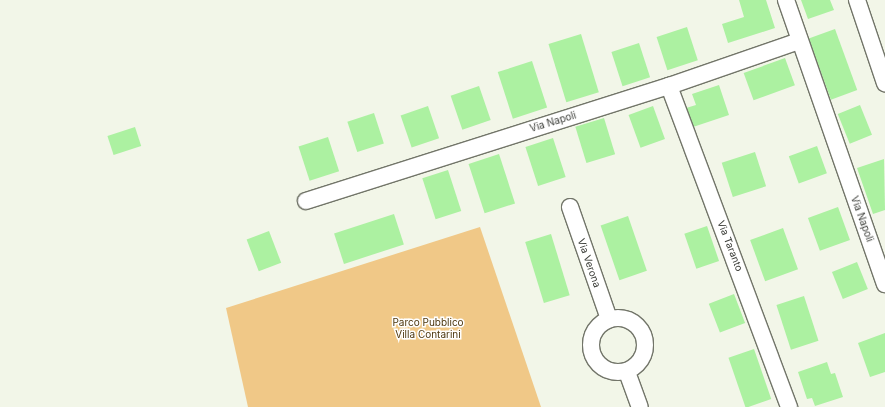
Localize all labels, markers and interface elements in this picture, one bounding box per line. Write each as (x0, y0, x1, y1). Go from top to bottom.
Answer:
street label: Via Napoli (528, 109, 578, 135)
street label: Via Napoli (848, 194, 876, 244)
street label: Via Taranto (715, 219, 745, 273)
street label: Via Verona (575, 237, 603, 289)
park label: Parco Pubblico Villa Contarini (392, 316, 464, 340)

